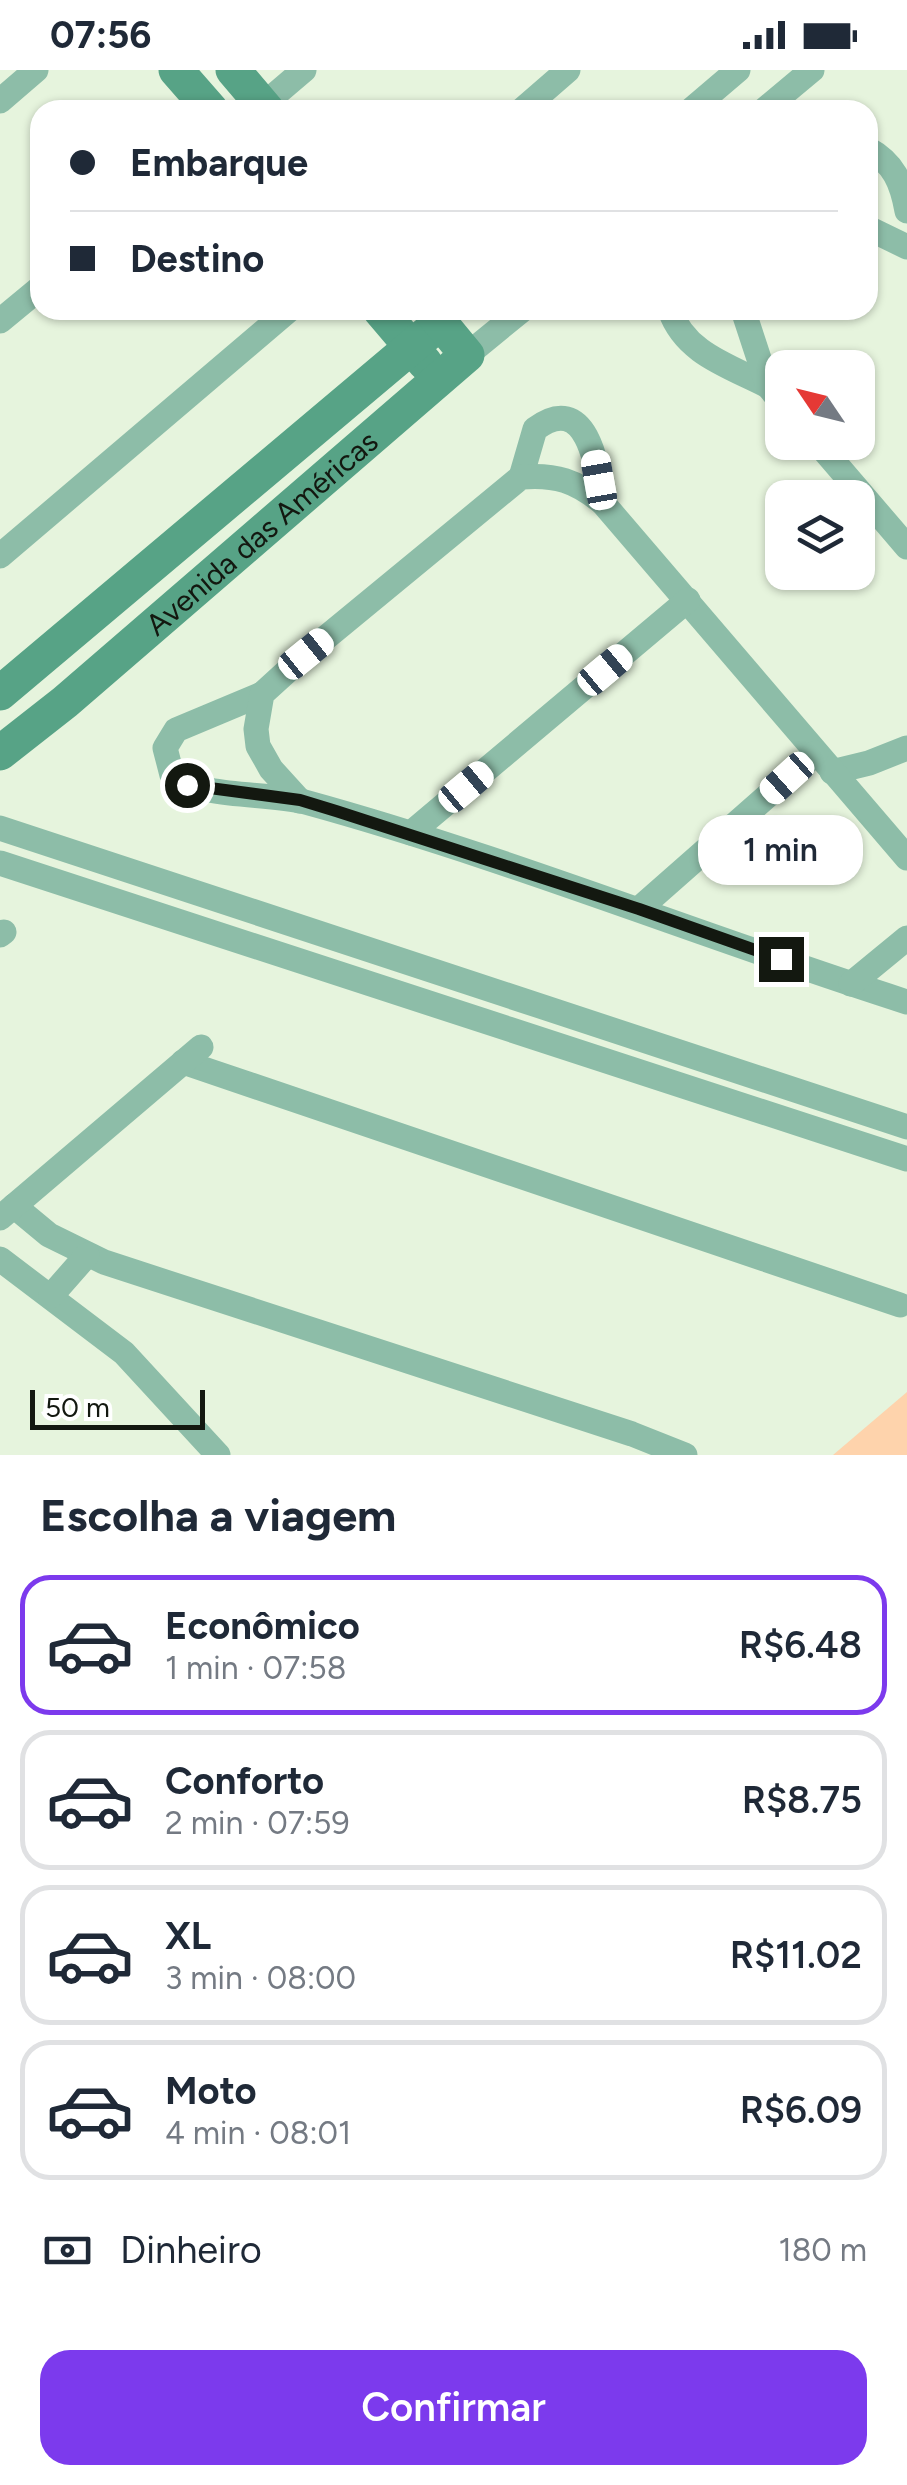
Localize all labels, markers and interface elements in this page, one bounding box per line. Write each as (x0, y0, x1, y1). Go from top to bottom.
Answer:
text: 07:56 (50, 12, 151, 58)
text: Embarque (130, 140, 308, 186)
text: Destino (130, 236, 264, 282)
north arrow (765, 350, 875, 460)
map controls (765, 350, 875, 590)
street label: Avenida das Américas (138, 422, 385, 643)
car (579, 448, 619, 512)
button: layers (765, 480, 875, 590)
car (273, 623, 339, 685)
car (572, 639, 638, 701)
car (755, 747, 819, 809)
car (433, 756, 499, 818)
route start (165, 763, 210, 808)
callout: 1 min (698, 814, 864, 884)
text: 1 min (743, 831, 818, 869)
route end (759, 937, 804, 982)
scale bar (30, 1385, 205, 1430)
text: 50 m (45, 1390, 110, 1424)
text: Escolha a viagem (40, 1488, 396, 1542)
icon: car (45, 1600, 135, 1690)
text: Econômico (165, 1603, 360, 1649)
text: R$6.48 (739, 1622, 862, 1668)
text: 1 min · 07:58 (165, 1649, 346, 1687)
icon: car (45, 1755, 135, 1845)
text: Conforto (165, 1758, 324, 1804)
text: R$8.75 (742, 1777, 862, 1823)
text: 2 min · 07:59 (165, 1804, 350, 1842)
icon: car (45, 1910, 135, 2000)
text: XL (165, 1913, 211, 1959)
text: R$11.02 (730, 1932, 862, 1978)
text: 3 min · 08:00 (165, 1959, 356, 1997)
icon: car (45, 2065, 135, 2155)
text: Moto (165, 2068, 257, 2114)
text: R$6.09 (740, 2087, 862, 2133)
text: 4 min · 08:01 (165, 2114, 351, 2152)
icon: cash (40, 2223, 95, 2278)
text: Dinheiro (120, 2227, 262, 2273)
text: 180 m (778, 2231, 867, 2269)
button: Confirmar (40, 2350, 867, 2465)

